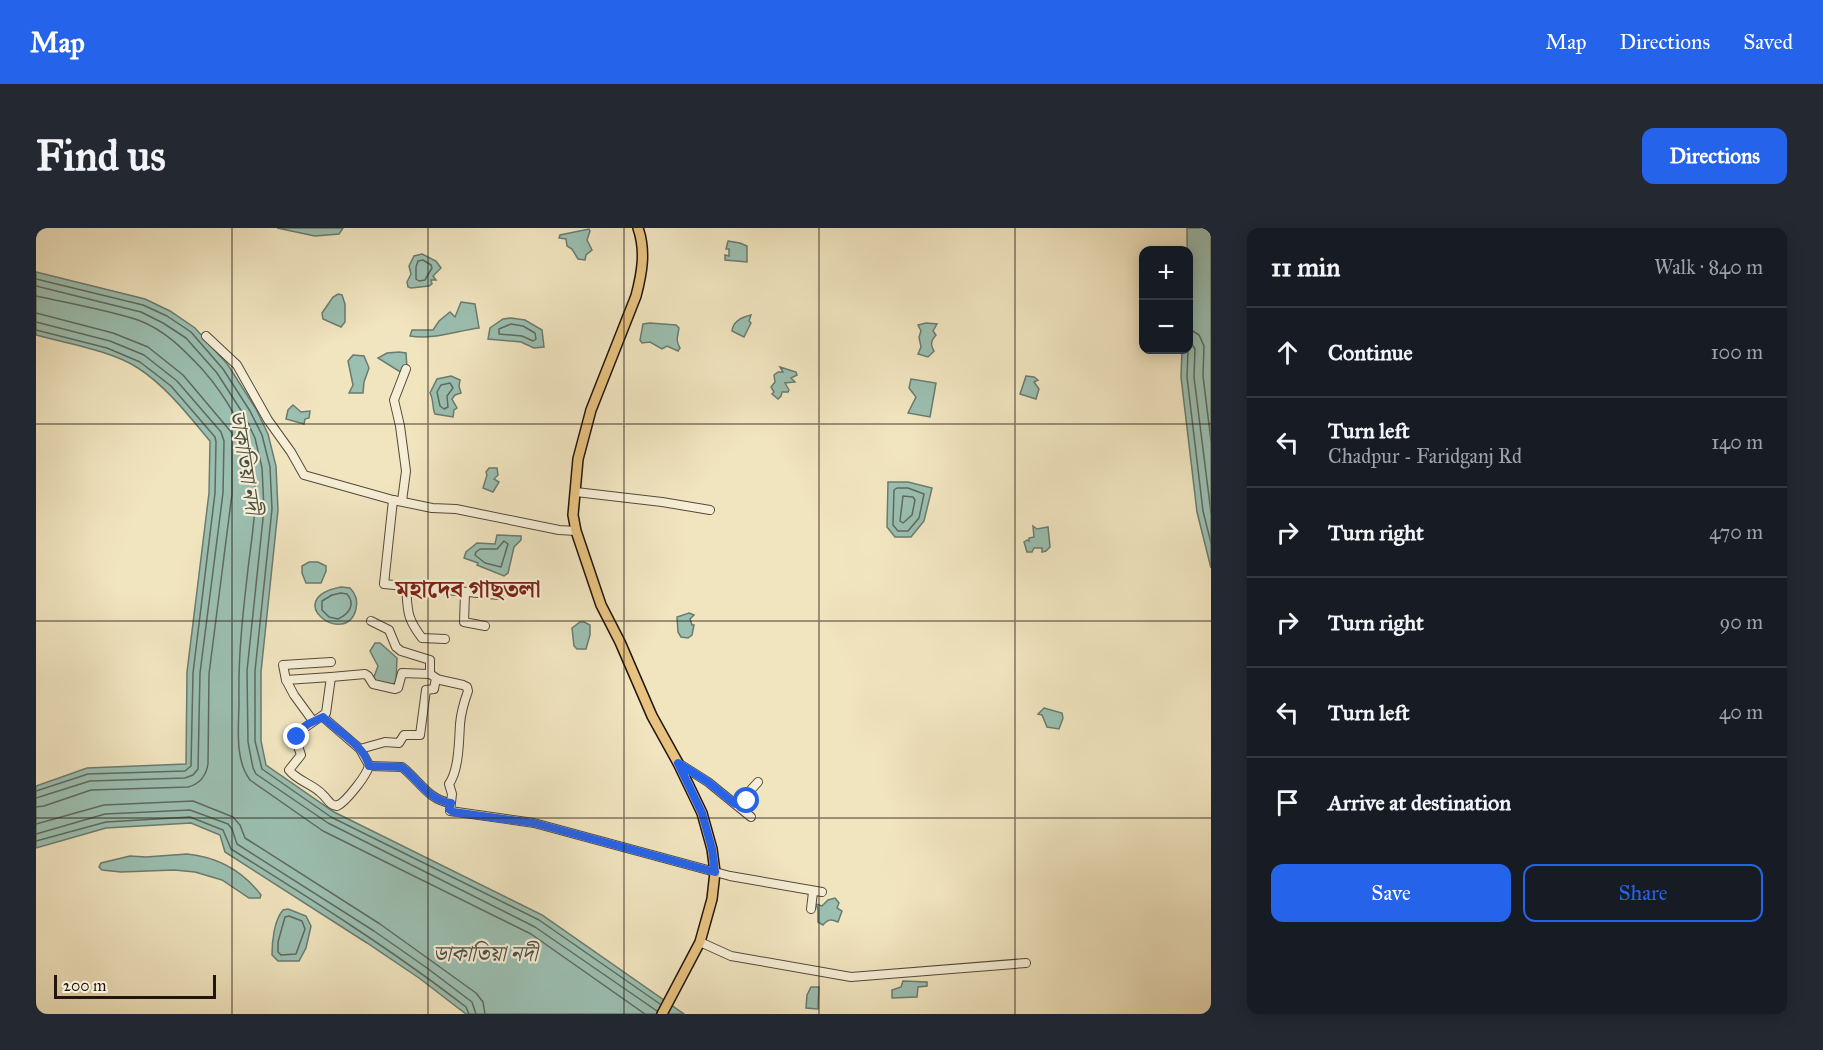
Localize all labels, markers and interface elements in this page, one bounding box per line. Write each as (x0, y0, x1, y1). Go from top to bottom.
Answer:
text: Map (30, 25, 85, 60)
text: Map (1546, 29, 1587, 55)
text: Directions (1620, 29, 1710, 55)
text: Saved (1743, 29, 1793, 55)
button: Directions (1642, 128, 1787, 184)
text: Find us (36, 130, 166, 182)
map controls (1139, 246, 1193, 354)
button: + (1139, 246, 1193, 300)
text: 11 min (1271, 251, 1340, 283)
text: Walk · 840 m (1654, 255, 1763, 279)
button: − (1139, 300, 1193, 354)
icon: ahead (1271, 336, 1304, 369)
text: Continue (1328, 339, 1413, 366)
text: 100 m (1711, 340, 1763, 364)
water label: ডাকাতিয়া নদী (224, 408, 267, 519)
text: Turn left (1328, 417, 1410, 444)
icon: left (1271, 426, 1304, 459)
text: 140 m (1711, 430, 1763, 454)
text: Chadpur - Faridganj Rd (1328, 444, 1522, 468)
icon: right (1271, 516, 1304, 549)
text: Turn right (1328, 519, 1424, 546)
text: 470 m (1709, 520, 1763, 544)
district label: মহাদেব গাছতলা (394, 574, 541, 604)
icon: right (1271, 606, 1304, 639)
text: Turn right (1328, 609, 1424, 636)
text: 90 m (1720, 610, 1763, 634)
icon: left (1271, 696, 1304, 729)
text: Turn left (1328, 699, 1410, 726)
text: 40 m (1719, 700, 1763, 724)
route end (283, 723, 309, 749)
icon: arrive (1271, 786, 1304, 819)
route start (733, 787, 759, 813)
text: Arrive at destination (1328, 789, 1511, 816)
button: Save (1271, 864, 1511, 922)
button: Share (1523, 864, 1763, 922)
water label: ডাকাতিয়া নদী (433, 940, 540, 967)
scale bar (54, 972, 216, 1000)
text: 200 m (63, 976, 106, 995)

